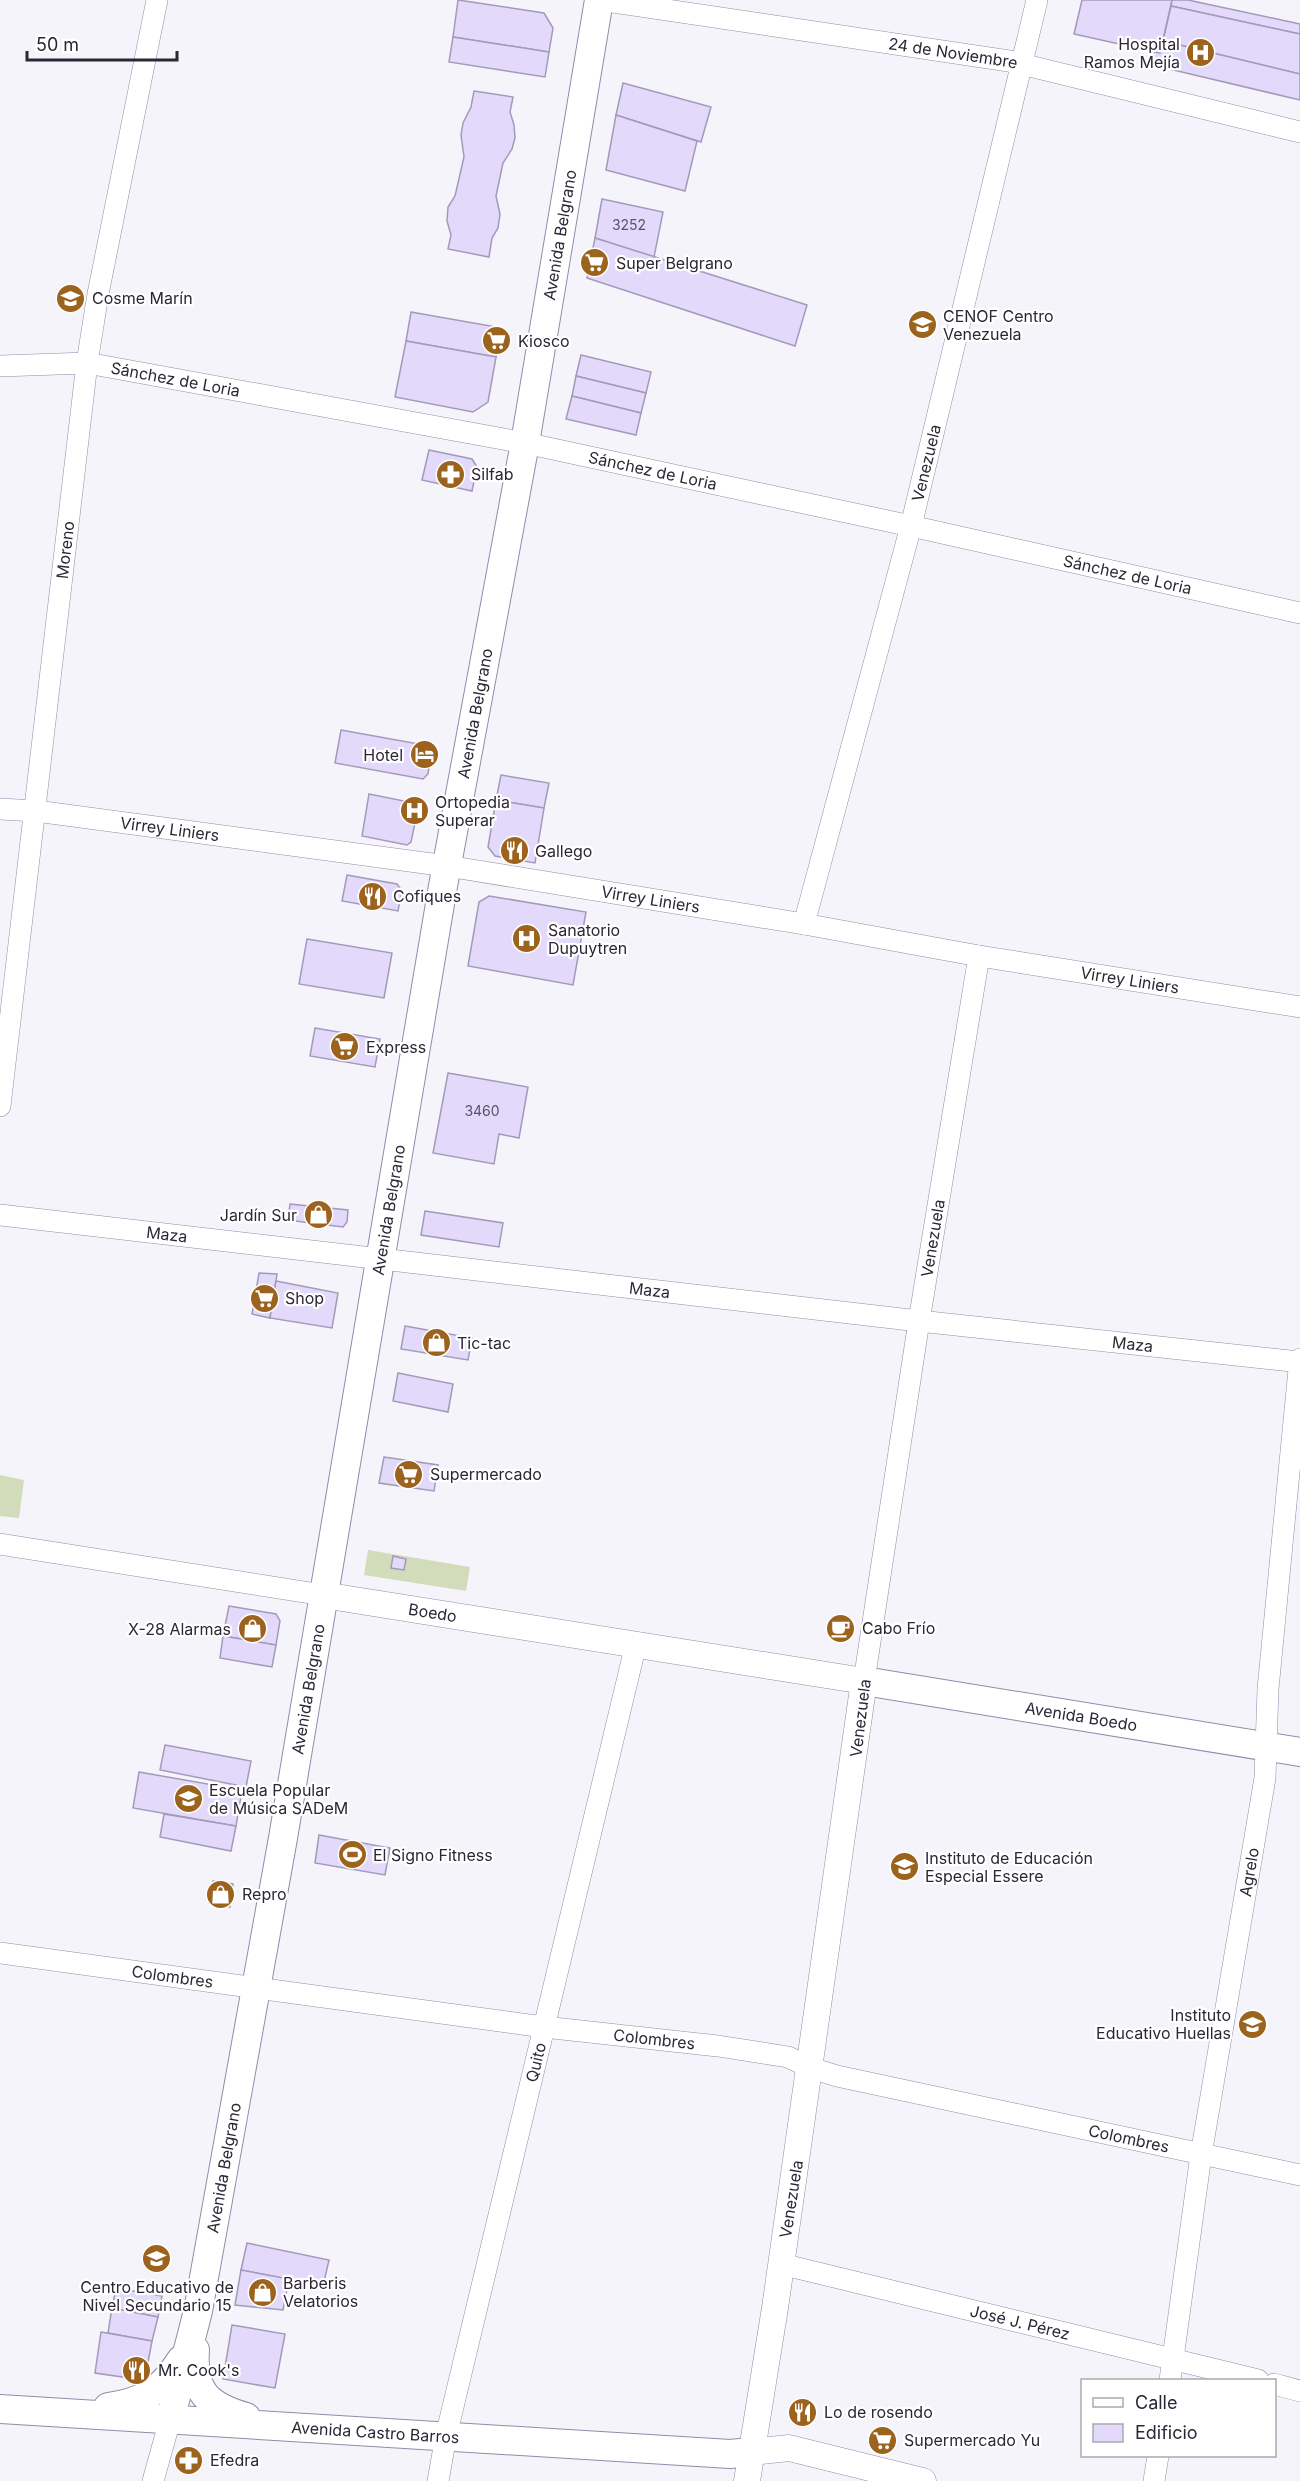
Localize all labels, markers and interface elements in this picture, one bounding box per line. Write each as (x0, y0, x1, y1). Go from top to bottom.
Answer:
scale bar (27, 24, 177, 62)
street label: 24 de Noviembre (887, 33, 1020, 73)
text: 50 m (36, 34, 79, 55)
place label: Hospital Ramos Mejía (1084, 34, 1180, 72)
hospital icon: Hospital Ramos Mejía (1185, 37, 1217, 69)
street label: Avenida Belgrano (539, 168, 581, 302)
house number: 3252 (612, 216, 646, 233)
supermarket icon: Super Belgrano (579, 247, 611, 279)
place label: Super Belgrano (616, 253, 733, 273)
school or university icon: Cosme Marín (55, 282, 87, 314)
place label: Cosme Marín (92, 288, 193, 308)
place label: CENOF Centro Venezuela (943, 306, 1054, 344)
school or university icon: CENOF Centro Venezuela (906, 309, 938, 341)
supermarket icon: Kiosco (481, 325, 513, 357)
place label: Kiosco (518, 331, 570, 351)
street label: Sánchez de Loria (109, 358, 242, 401)
street label: Venezuela (907, 422, 945, 503)
street label: Sánchez de Loria (587, 447, 719, 494)
pharmacy icon: Silfab (434, 458, 466, 490)
place label: Silfab (471, 464, 513, 484)
street label: Moreno (52, 520, 78, 580)
street label: Sánchez de Loria (1061, 550, 1194, 598)
street label: Avenida Belgrano (453, 647, 497, 780)
hotel icon: Hotel (408, 739, 440, 771)
place label: Hotel (363, 745, 403, 765)
place label: Ortopedia Superar (435, 792, 510, 830)
hospital icon: Ortopedia Superar (398, 795, 430, 827)
street label: Virrey Liniers (119, 812, 220, 845)
restaurant icon: Gallego (498, 835, 530, 867)
place label: Gallego (535, 841, 592, 861)
restaurant icon: Cofiques (356, 880, 388, 912)
street label: Virrey Liniers (600, 881, 701, 917)
place label: Cofiques (393, 886, 461, 906)
place label: Sanatorio Dupuytren (548, 920, 627, 958)
hospital icon: Sanatorio Dupuytren (511, 923, 543, 955)
street label: Virrey Liniers (1079, 962, 1181, 998)
supermarket icon: Express (329, 1031, 361, 1063)
place label: Express (366, 1037, 426, 1057)
house number: 3460 (464, 1102, 500, 1119)
street label: Avenida Belgrano (368, 1143, 409, 1277)
street label: Venezuela (916, 1198, 949, 1279)
shop icon: Jardín Sur (302, 1199, 334, 1231)
place label: Jardín Sur (220, 1205, 297, 1225)
street label: Maza (145, 1222, 189, 1247)
street label: Maza (628, 1278, 671, 1302)
supermarket icon: Shop (248, 1282, 280, 1314)
place label: Shop (285, 1288, 324, 1308)
shop icon: Tic-tac (420, 1327, 452, 1359)
street label: Maza (1111, 1332, 1154, 1356)
place label: Tic-tac (457, 1333, 511, 1353)
supermarket icon: Supermercado (393, 1458, 425, 1490)
place label: Supermercado (430, 1464, 542, 1484)
street label: Boedo (407, 1599, 458, 1626)
cafe icon: Cabo Frío (825, 1612, 857, 1644)
shop icon: X-28 Alarmas (236, 1613, 268, 1645)
place label: Cabo Frío (862, 1618, 935, 1638)
place label: X-28 Alarmas (128, 1619, 231, 1639)
street label: Avenida Belgrano (287, 1622, 329, 1756)
street label: Venezuela (845, 1678, 875, 1758)
street label: Avenida Boedo (1024, 1697, 1139, 1735)
place label: Escuela Popular de Música SADeM (209, 1780, 348, 1818)
school or university icon: Escuela Popular de Música SADeM (172, 1783, 204, 1815)
sports icon: El Signo Fitness (336, 1839, 368, 1871)
place label: El Signo Fitness (373, 1845, 493, 1865)
street label: Agrelo (1235, 1846, 1263, 1898)
place label: Instituto de Educación Especial Essere (925, 1848, 1093, 1886)
school or university icon: Instituto de Educación Especial Essere (888, 1851, 920, 1883)
shop icon: Repro (205, 1878, 237, 1910)
place label: Repro (242, 1884, 287, 1904)
street label: Colombres (130, 1961, 214, 1992)
place label: Instituto Educativo Huellas (1096, 2005, 1231, 2043)
school or university icon: Instituto Educativo Huellas (1236, 2008, 1268, 2040)
street label: Colombres (612, 2025, 696, 2053)
street label: Quito (521, 2040, 550, 2084)
street label: Avenida Belgrano (202, 2101, 245, 2235)
street label: Colombres (1087, 2120, 1171, 2157)
street label: Venezuela (775, 2159, 807, 2239)
school or university icon: Centro Educativo de Nivel Secundario 15 (141, 2243, 173, 2275)
place label: Barberis Velatorios (283, 2273, 358, 2311)
shop icon: Barberis Velatorios (246, 2276, 278, 2308)
place label: Centro Educativo de Nivel Secundario 15 (80, 2277, 234, 2315)
street label: José J. Pérez (968, 2300, 1072, 2344)
restaurant icon: Mr. Cook's (121, 2354, 153, 2386)
place label: Mr. Cook's (158, 2360, 239, 2380)
legend (1081, 2379, 1276, 2457)
text: Calle (1135, 2392, 1177, 2413)
restaurant icon: Lo de rosendo (787, 2396, 819, 2428)
place label: Lo de rosendo (824, 2402, 933, 2422)
street label: Avenida Castro Barros (291, 2417, 460, 2447)
text: Edificio (1135, 2422, 1198, 2443)
supermarket icon: Supermercado Yu (867, 2424, 899, 2456)
place label: Supermercado Yu (904, 2430, 1040, 2450)
pharmacy icon: Efedra (173, 2444, 205, 2476)
place label: Efedra (210, 2450, 259, 2470)

